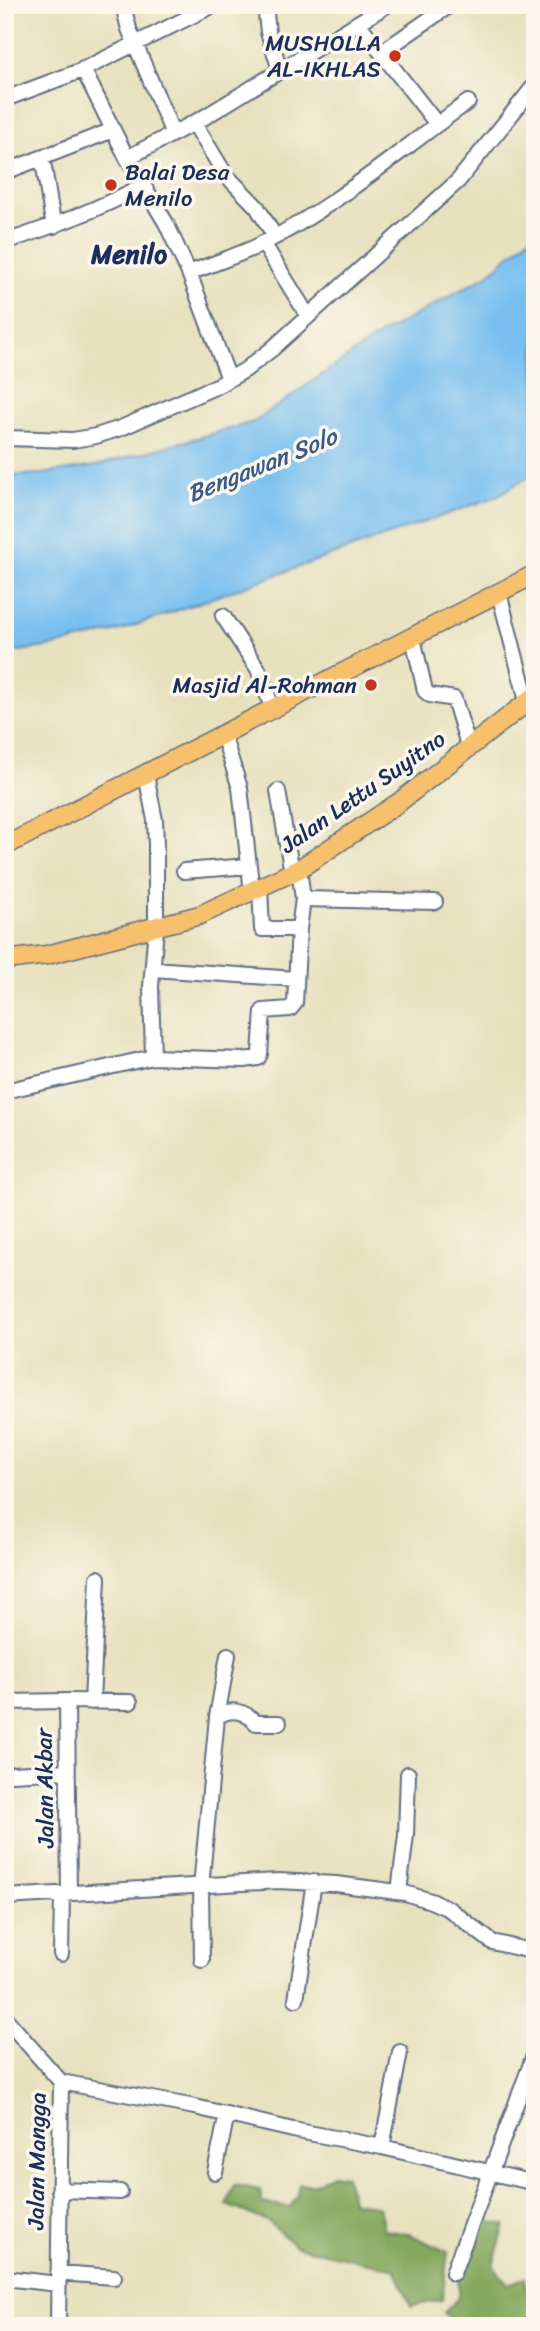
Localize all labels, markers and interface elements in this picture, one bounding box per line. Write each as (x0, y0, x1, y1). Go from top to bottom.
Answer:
place label: MUSHOLLA AL-IKHLAS (265, 23, 381, 90)
marker: MUSHOLLA AL-IKHLAS (387, 48, 403, 64)
place label: Balai Desa Menilo (125, 152, 230, 219)
marker: Balai Desa Menilo (103, 177, 119, 193)
district label: Menilo (90, 231, 167, 277)
water label: Bengawan Solo (181, 415, 345, 514)
place label: Masjid Al-Rohman (173, 665, 357, 706)
marker: Masjid Al-Rohman (363, 677, 379, 693)
street label: Jalan Lettu Suyitno (271, 719, 455, 865)
street label: Jalan Akbar (23, 1726, 67, 1849)
street label: Jalan Mangga (15, 2092, 59, 2231)

